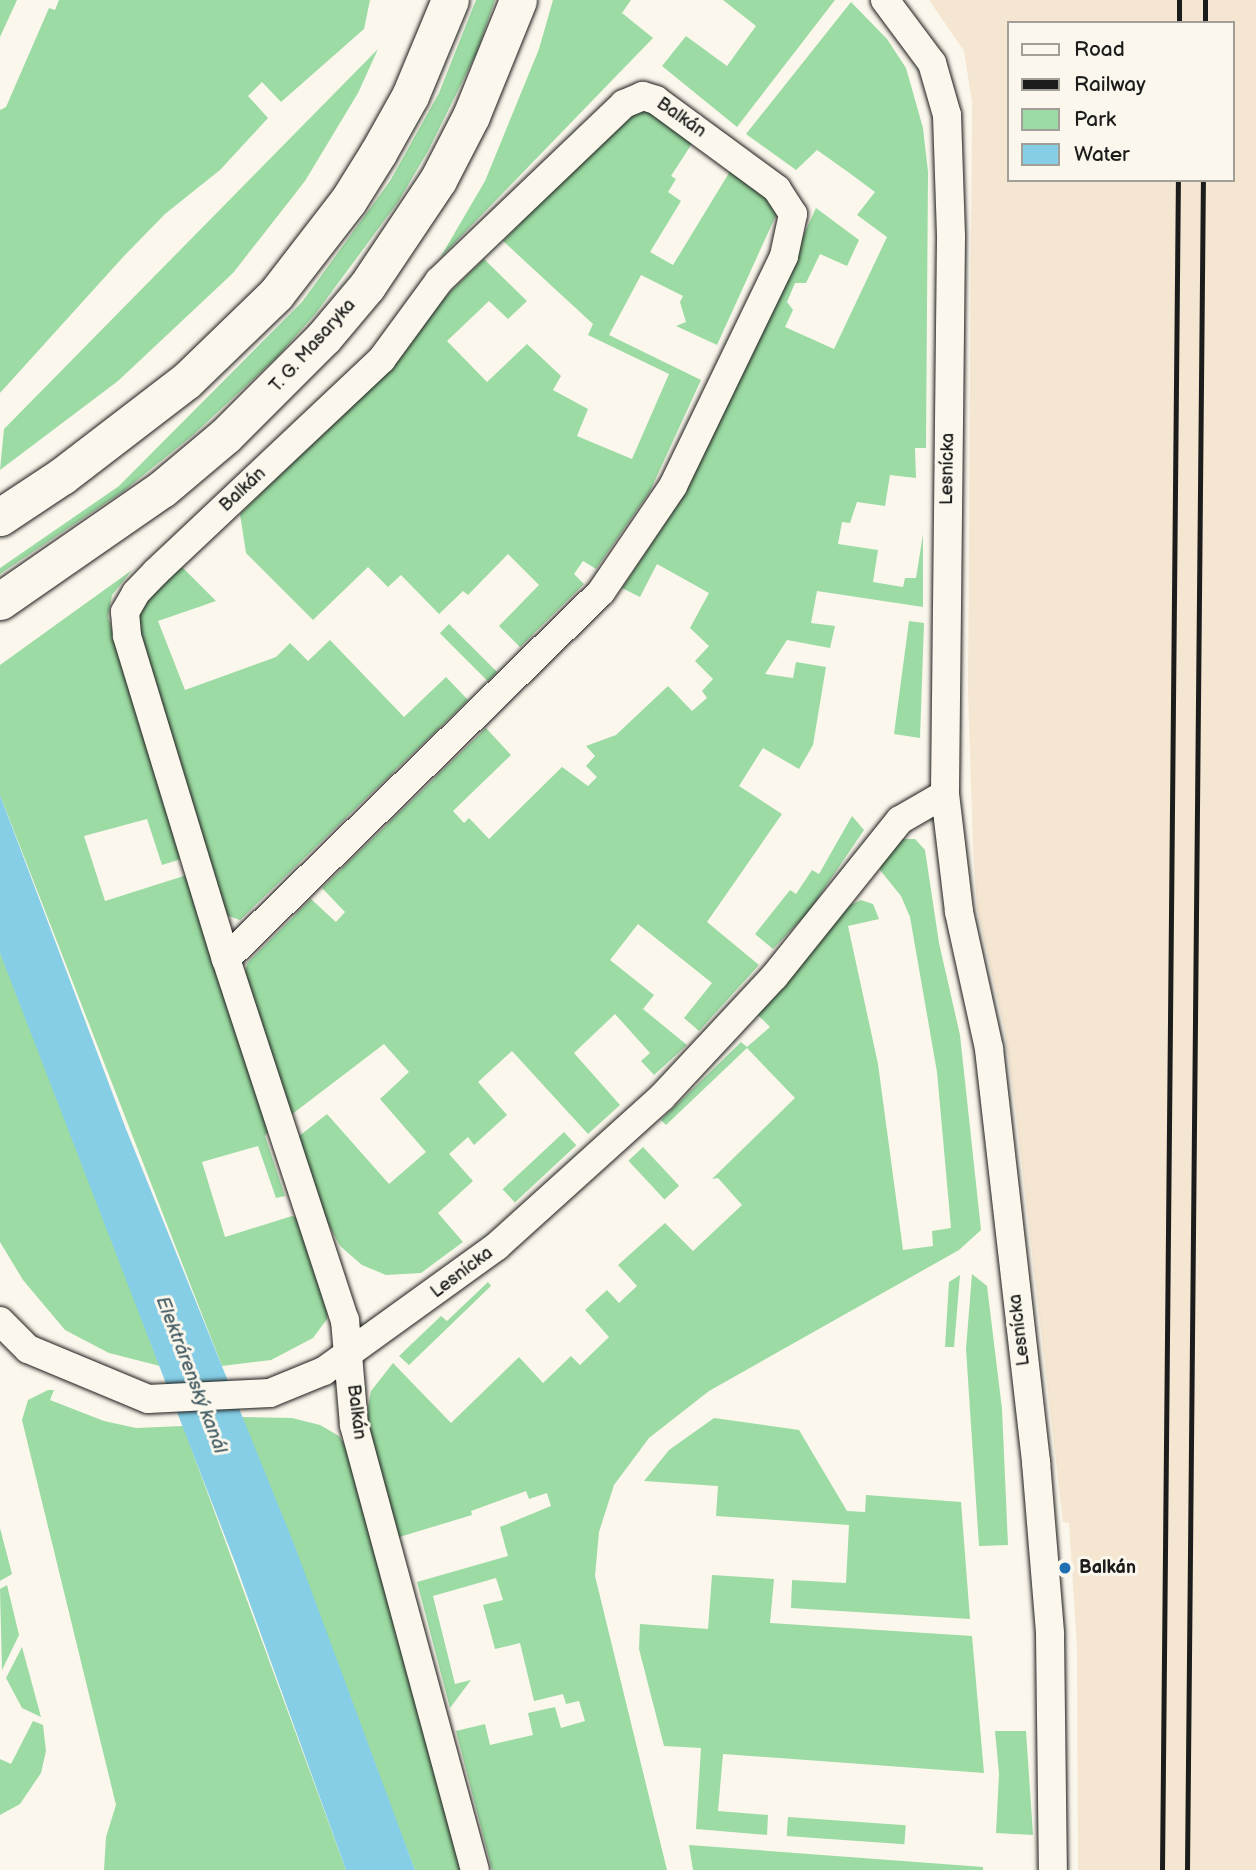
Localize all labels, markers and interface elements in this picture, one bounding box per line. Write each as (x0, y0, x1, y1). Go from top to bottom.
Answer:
legend (1007, 21, 1235, 182)
text: Road (1074, 37, 1125, 62)
text: Railway (1074, 72, 1146, 97)
street label: Balkán (652, 93, 710, 143)
text: Park (1074, 107, 1116, 132)
text: Water (1074, 142, 1130, 167)
street label: T. G. Masaryka (266, 295, 360, 397)
street label: Lesnícka (937, 433, 959, 505)
street label: Balkán (215, 463, 271, 517)
street label: Lesnícka (427, 1243, 497, 1303)
water label: Elektrárenský kanál (150, 1293, 232, 1457)
street label: Lesnícka (1005, 1293, 1035, 1367)
street label: Balkán (342, 1383, 370, 1441)
place label: Balkán (1079, 1557, 1136, 1579)
marker: Balkán (1057, 1560, 1073, 1576)

